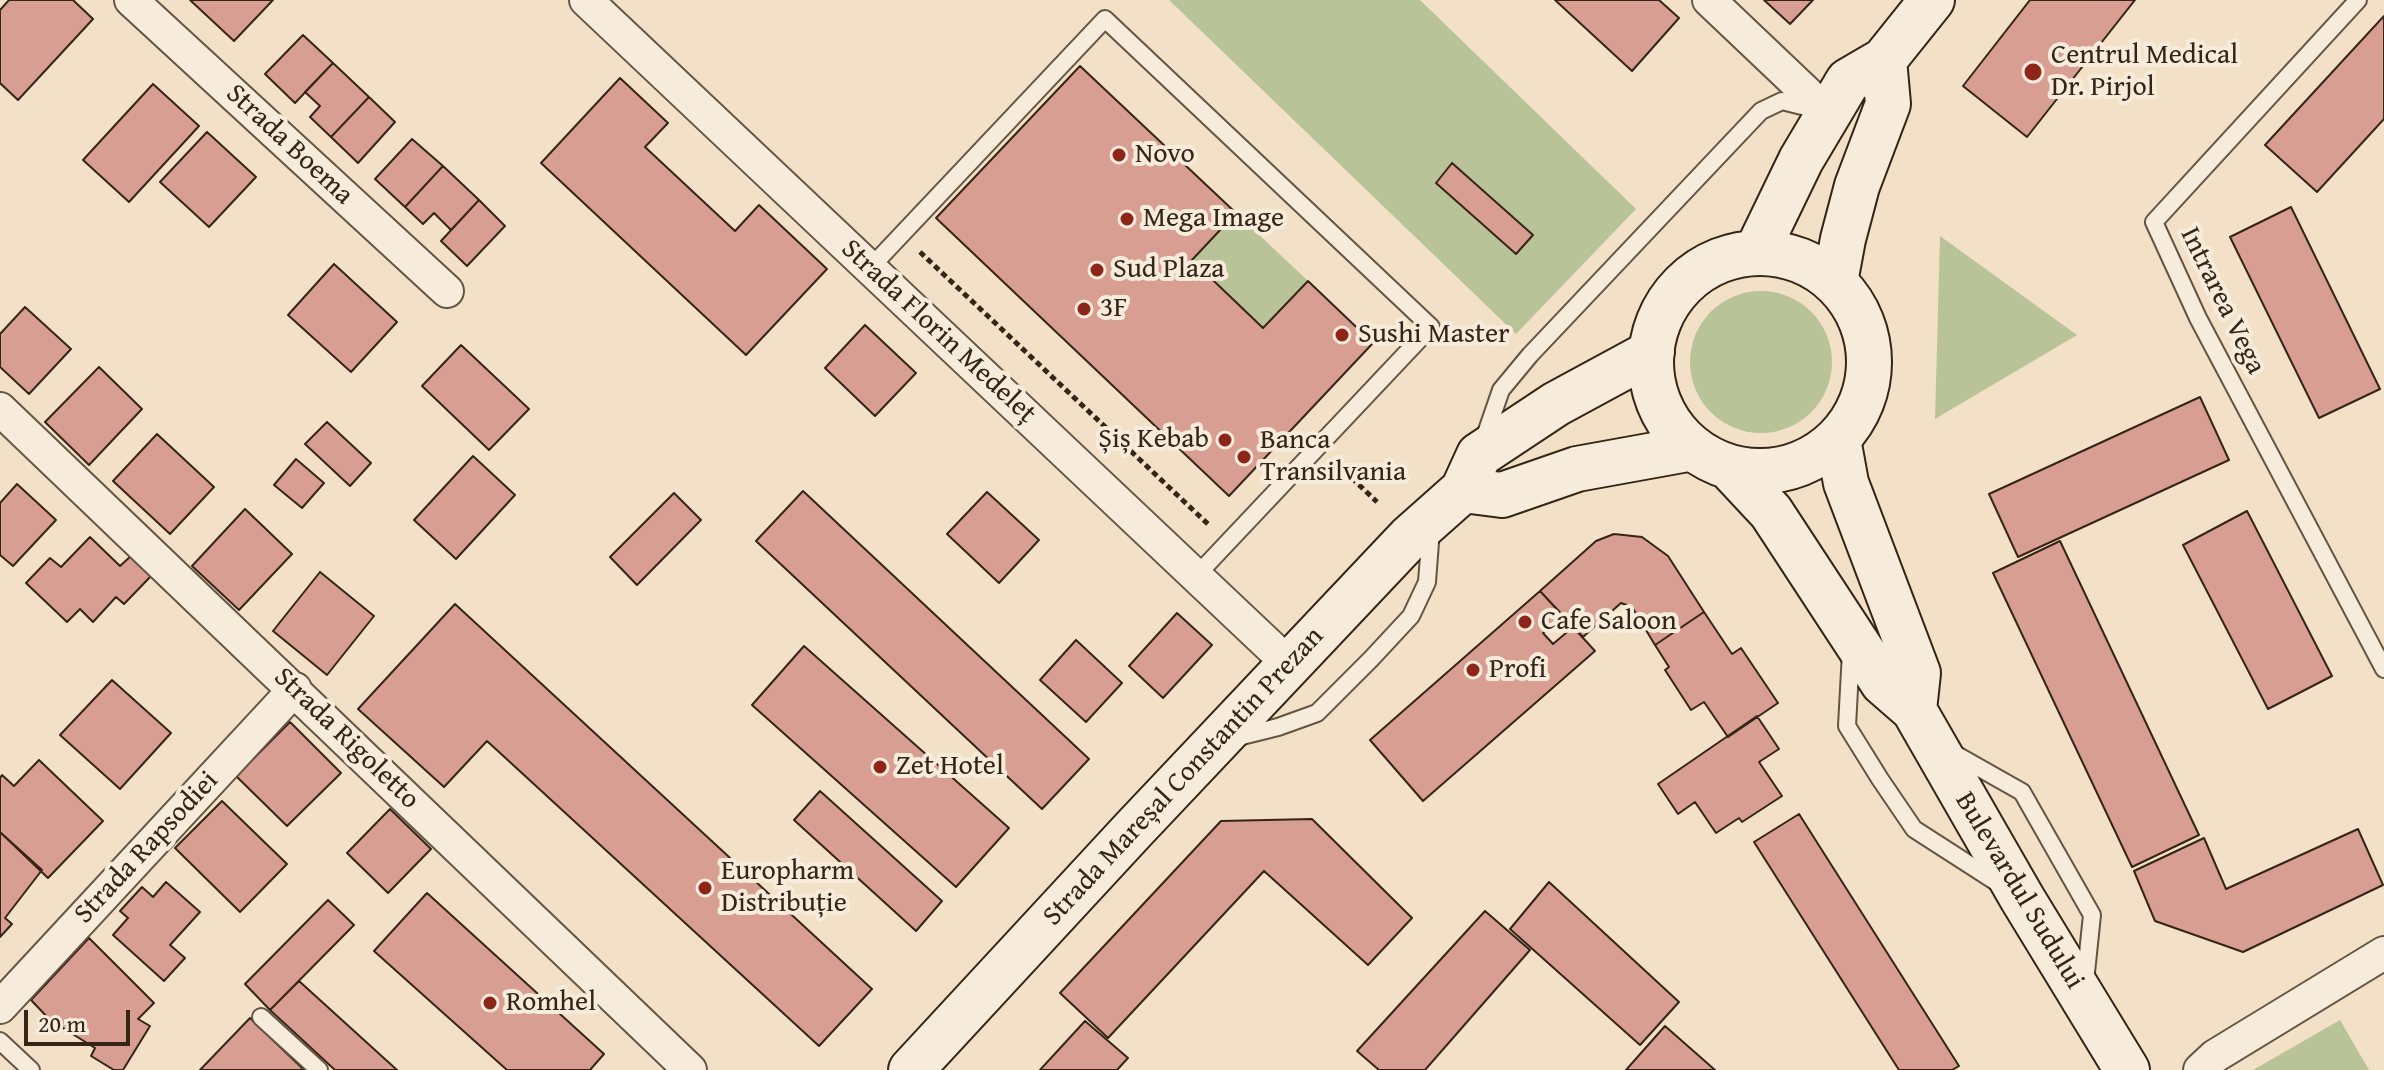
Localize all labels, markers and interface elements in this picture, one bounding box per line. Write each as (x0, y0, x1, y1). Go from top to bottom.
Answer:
place label: Centrul Medical Dr. Pirjol (2051, 39, 2238, 105)
marker: Centrul Medical Dr. Pirjol (2022, 61, 2044, 83)
street label: Strada Boema (218, 78, 360, 212)
place label: Novo (1135, 138, 1195, 172)
marker: Novo (1110, 146, 1128, 164)
place label: Mega Image (1143, 202, 1284, 236)
marker: Mega Image (1118, 210, 1136, 228)
street label: Intrarea Vega (2172, 222, 2272, 380)
street label: Strada Florin Medeleț (833, 233, 1043, 431)
place label: Sud Plaza (1113, 253, 1225, 287)
marker: Sud Plaza (1088, 261, 1106, 279)
place label: 3F (1100, 292, 1127, 326)
marker: 3F (1075, 300, 1093, 318)
place label: Sushi Master (1358, 318, 1510, 352)
marker: Sushi Master (1333, 326, 1351, 344)
place label: Șiș Kebab (1098, 423, 1209, 457)
place label: Banca Transilvania (1260, 424, 1406, 490)
marker: Șiș Kebab (1216, 431, 1234, 449)
marker: Banca Transilvania (1235, 448, 1253, 466)
place label: Cafe Saloon (1541, 605, 1677, 639)
marker: Cafe Saloon (1516, 613, 1534, 631)
street label: Strada Mareșal Constantin Prezan (1036, 621, 1332, 933)
place label: Profi (1489, 653, 1546, 687)
street label: Strada Rigoletto (266, 661, 426, 817)
marker: Profi (1464, 661, 1482, 679)
place label: Zet Hotel (896, 750, 1004, 784)
marker: Zet Hotel (871, 758, 889, 776)
street label: Strada Rapsodiei (68, 765, 226, 931)
street label: Bulevardul Sudului (1947, 786, 2091, 996)
place label: Europharm Distribuție (721, 855, 854, 921)
marker: Europharm Distribuție (696, 879, 714, 897)
place label: Romhel (506, 986, 596, 1020)
scale bar (28, 994, 134, 1044)
marker: Romhel (481, 994, 499, 1012)
text: 20 m (38, 1006, 86, 1041)

